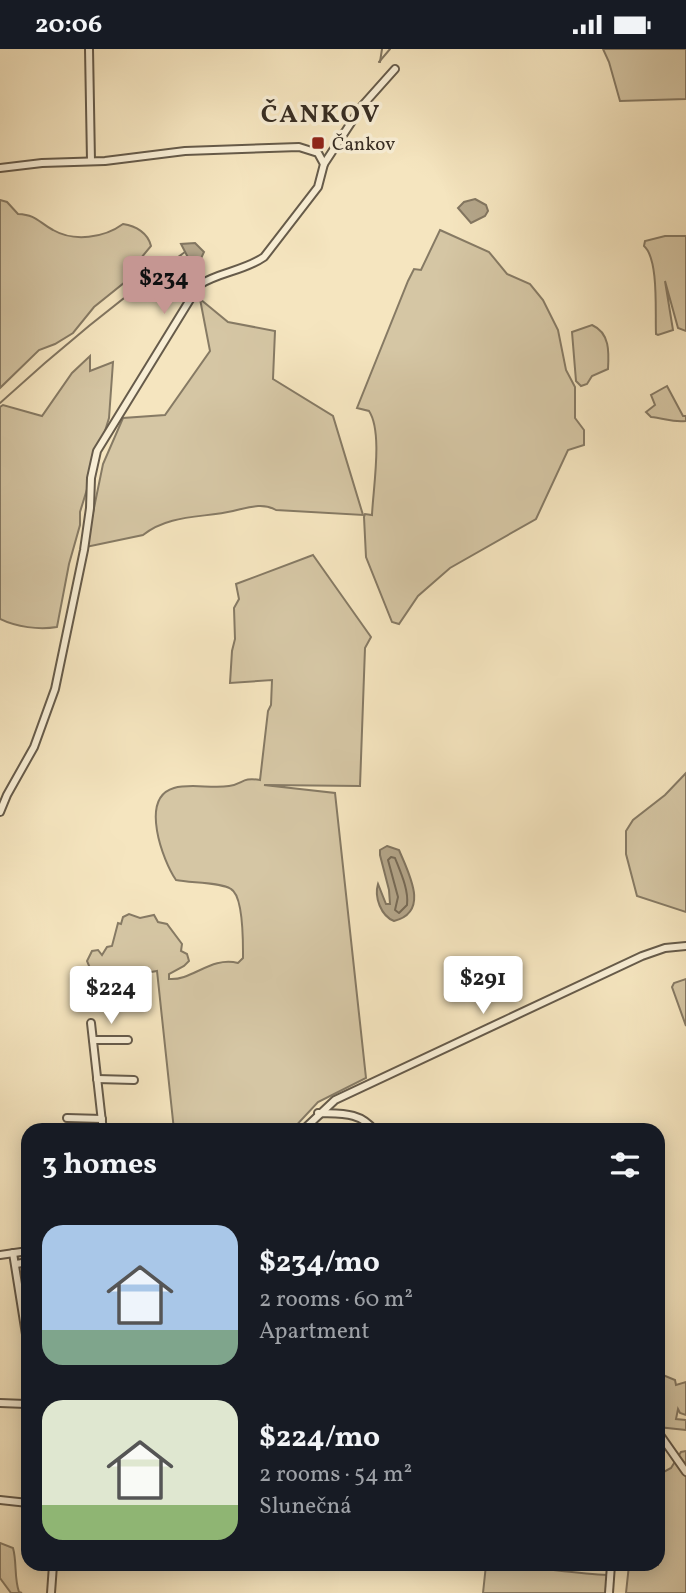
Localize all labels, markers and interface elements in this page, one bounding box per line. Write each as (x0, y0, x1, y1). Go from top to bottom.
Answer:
text: 20:06 (35, 7, 102, 43)
district label: ČANKOV (261, 97, 381, 133)
place label: Čankov (332, 132, 395, 158)
marker: Čankov (310, 135, 326, 151)
pin: $234 (123, 257, 205, 316)
text: $234 (139, 263, 189, 295)
pin: $291 (442, 957, 524, 1016)
text: $291 (460, 963, 506, 995)
pin: $224 (70, 967, 152, 1026)
text: $224 (86, 973, 136, 1005)
text: 3 homes (42, 1144, 157, 1186)
icon: filters (606, 1146, 644, 1184)
text: $234/mo (259, 1242, 380, 1284)
icon: home (98, 1253, 182, 1337)
text: 2 rooms · 60 m² (259, 1284, 413, 1316)
text: Apartment (259, 1316, 370, 1348)
text: $224/mo (259, 1417, 380, 1459)
icon: home (98, 1428, 182, 1512)
text: 2 rooms · 54 m² (259, 1459, 412, 1491)
text: Slunečná (259, 1491, 352, 1523)

